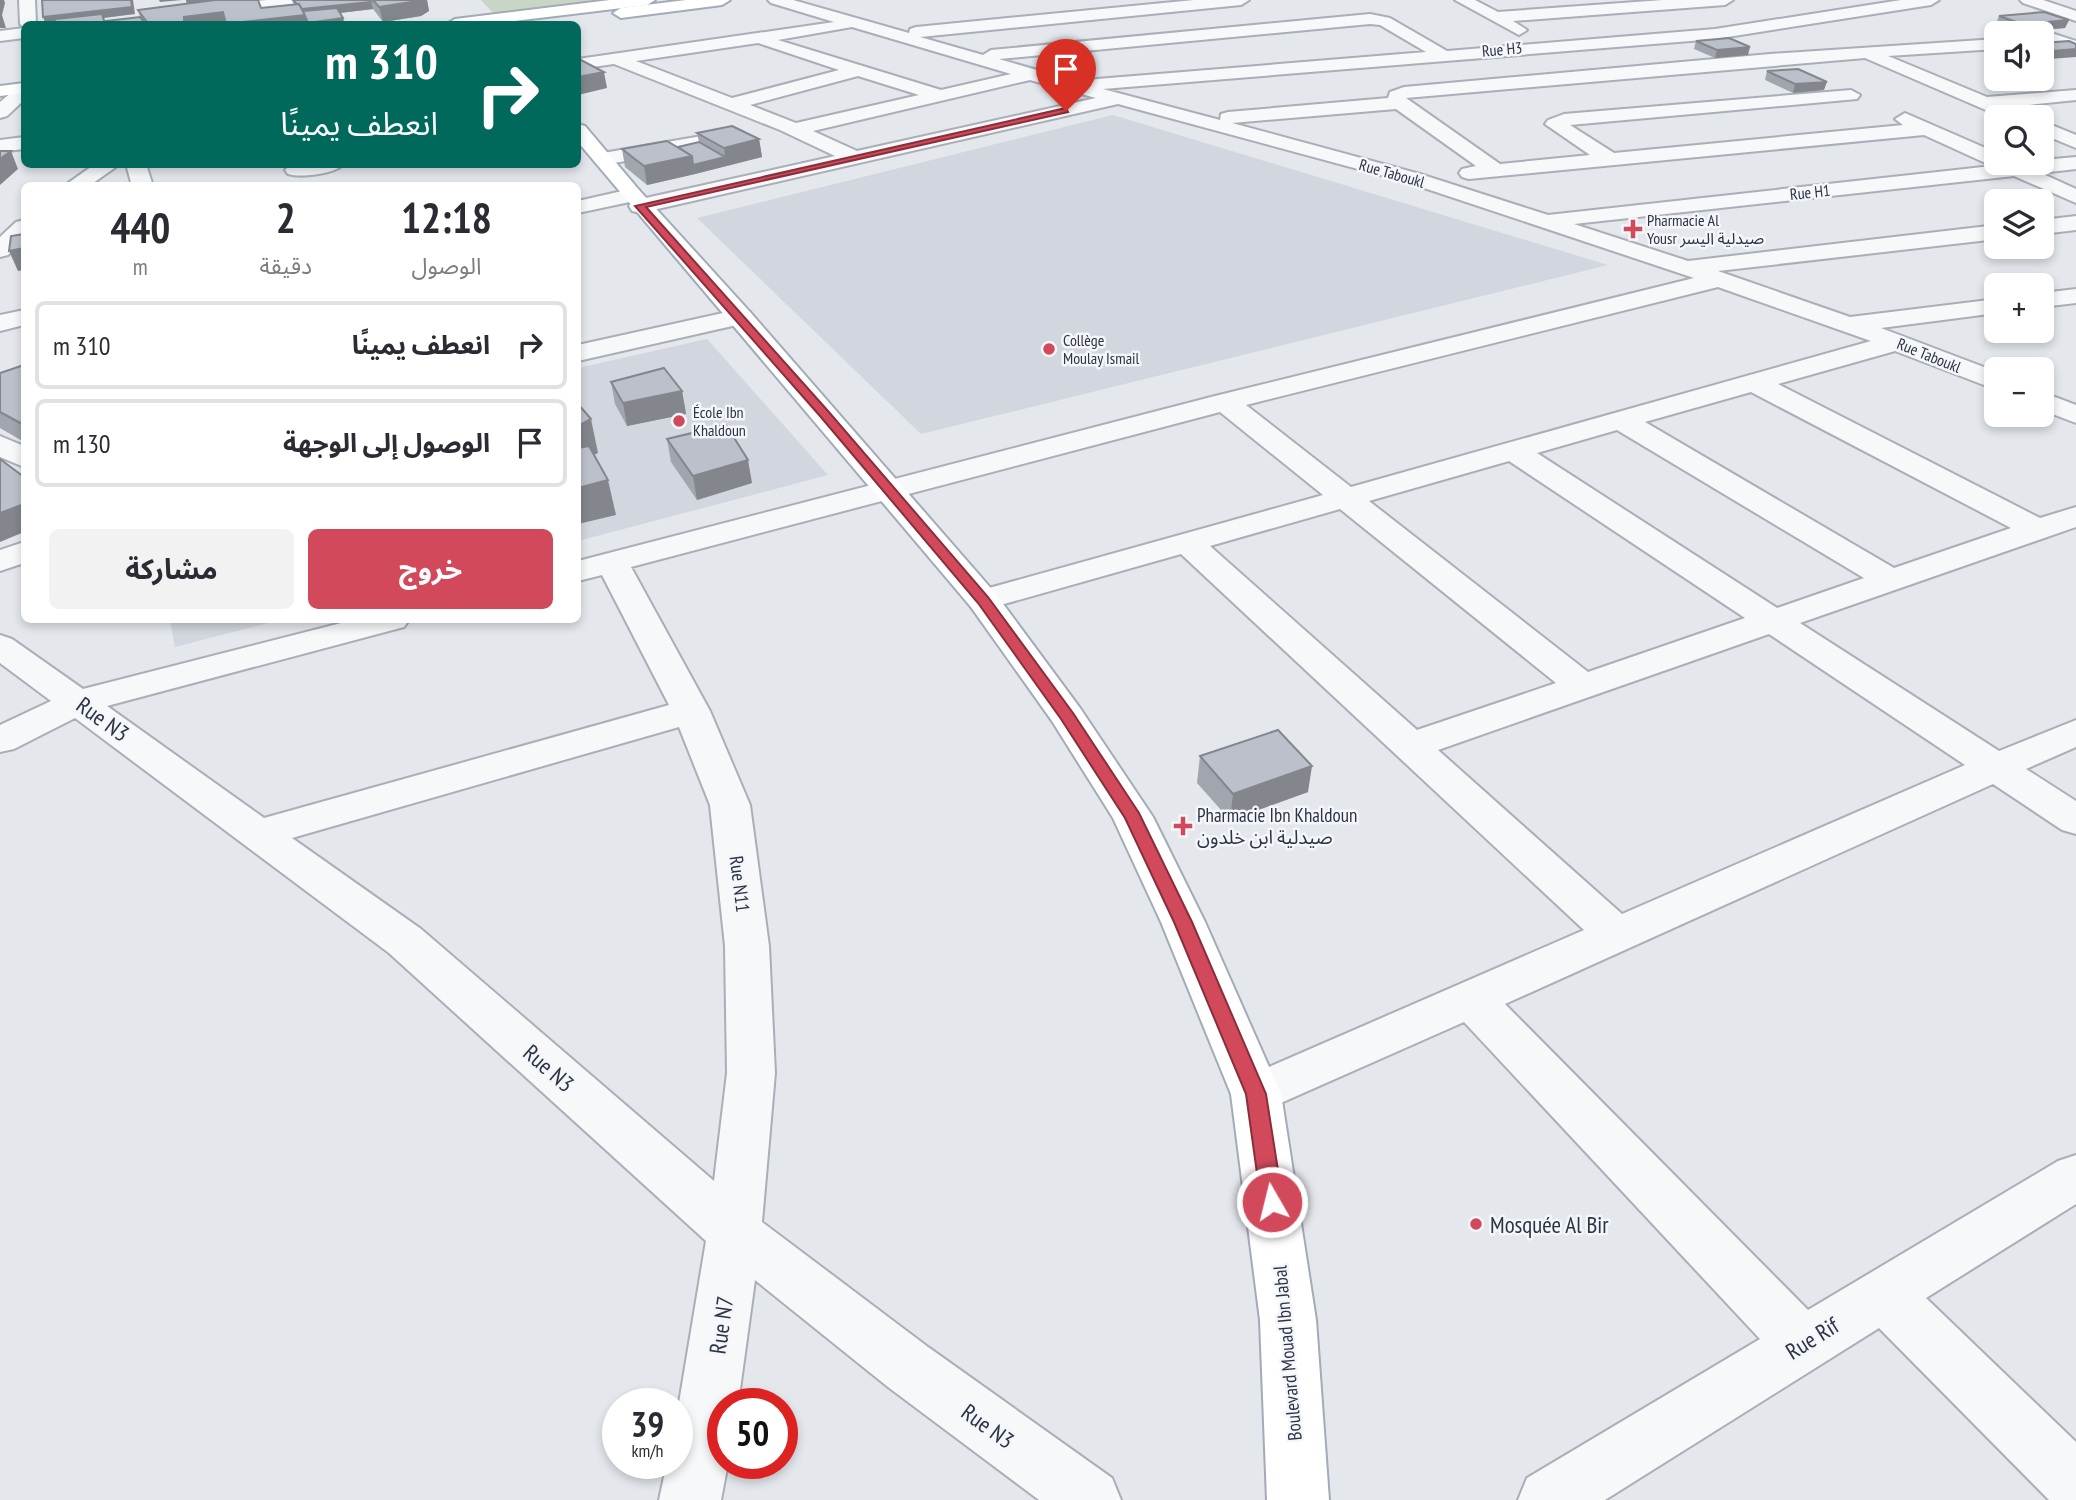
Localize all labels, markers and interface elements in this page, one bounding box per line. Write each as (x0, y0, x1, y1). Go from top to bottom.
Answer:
map controls (1984, 21, 2054, 427)
button: sound (1984, 21, 2054, 91)
text: 310 m (325, 29, 438, 93)
street label: Rue H3 (1481, 37, 1523, 61)
pin (1036, 39, 1096, 111)
icon: right (462, 49, 553, 140)
icon: arrive (1047, 50, 1085, 88)
text: انعطف يمينًا (280, 102, 438, 144)
button: search (1984, 105, 2054, 175)
street label: Rue Taboukl (1357, 154, 1427, 192)
street label: Rue H1 (1789, 180, 1831, 204)
button: layers (1984, 189, 2054, 259)
text: 2 (276, 190, 296, 245)
text: 12:18 (401, 190, 492, 245)
text: 440 (110, 200, 170, 255)
place label: Pharmacie Al Yousr صيدلية اليسر (1647, 210, 1764, 248)
marker: Pharmacie Al Yousr صيدلية اليسر (1625, 221, 1641, 237)
text: دقيقة (259, 251, 312, 280)
text: الوصول (411, 251, 481, 280)
text: m (133, 252, 148, 281)
button: + (1984, 273, 2054, 343)
icon: right (511, 326, 549, 364)
text: انعطف يمينًا (352, 328, 490, 361)
text: 310 m (53, 329, 111, 362)
place label: Collège Moulay Ismail (1063, 330, 1140, 368)
street label: Rue Taboukl (1894, 333, 1964, 377)
marker: Collège Moulay Ismail (1041, 341, 1057, 357)
button: − (1984, 357, 2054, 427)
place label: École Ibn Khaldoun (693, 402, 746, 440)
marker: École Ibn Khaldoun (671, 413, 687, 429)
icon: arrive (511, 424, 549, 462)
text: الوصول إلى الوجهة (283, 426, 490, 459)
text: 130 m (53, 427, 111, 460)
button: مشاركة (49, 529, 294, 609)
button: خروج (308, 529, 553, 609)
street label: Rue N3 (71, 690, 135, 748)
place label: Pharmacie Ibn Khaldoun صيدلية ابن خلدون (1197, 803, 1357, 849)
marker: Pharmacie Ibn Khaldoun صيدلية ابن خلدون (1175, 818, 1191, 834)
street label: Rue N11 (725, 854, 755, 914)
street label: Rue N3 (518, 1038, 580, 1098)
position arrow (1235, 1165, 1309, 1239)
place label: Mosquée Al Bir (1490, 1210, 1609, 1239)
marker: Mosquée Al Bir (1468, 1216, 1484, 1232)
street label: Boulevard Mouad Ibn Jabal (1267, 1264, 1307, 1442)
street label: Rue N7 (703, 1294, 739, 1356)
street label: Rue Rif (1780, 1310, 1845, 1365)
speed limit sign: 50 (707, 1388, 798, 1479)
street label: Rue N3 (956, 1397, 1020, 1455)
text: 39 (631, 1401, 664, 1447)
text: km/h (632, 1439, 663, 1462)

